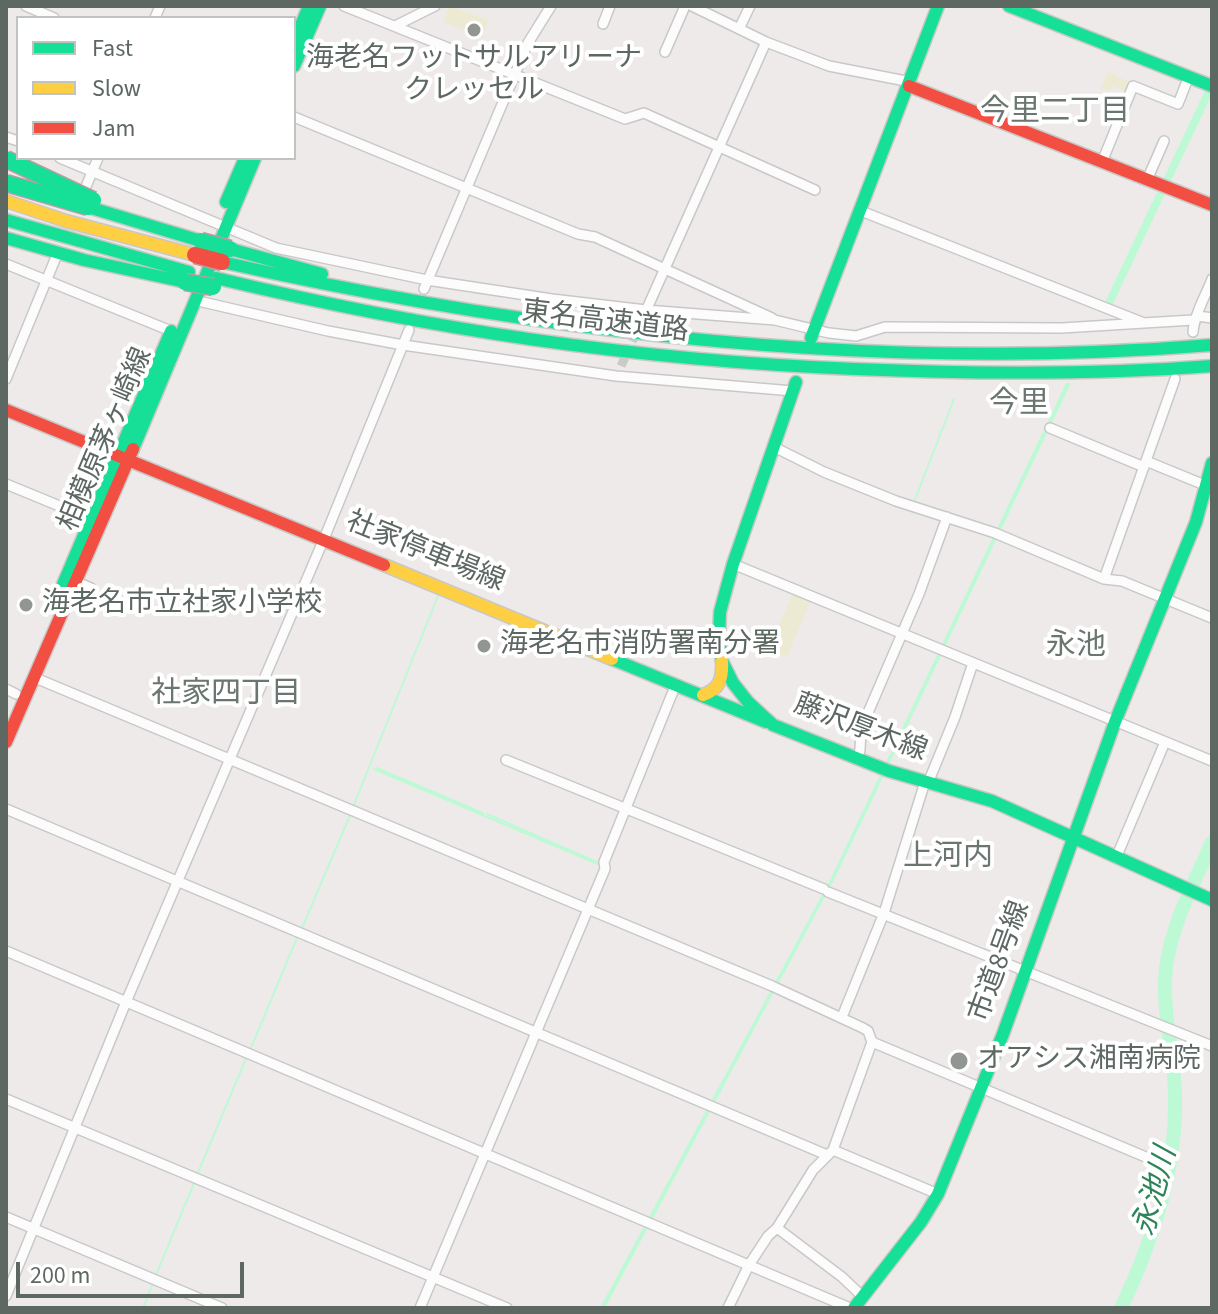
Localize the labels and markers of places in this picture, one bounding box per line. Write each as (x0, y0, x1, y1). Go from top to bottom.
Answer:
marker: 海老名フットサルアリーナ クレッセル (465, 21, 483, 39)
place label: 海老名フットサルアリーナ クレッセル (306, 43, 642, 109)
place label: 海老名市立社家小学校 (42, 588, 322, 622)
marker: 海老名市立社家小学校 (17, 596, 35, 614)
place label: 海老名市消防署南分署 (500, 629, 780, 663)
marker: 海老名市消防署南分署 (475, 637, 493, 655)
place label: オアシス湘南病院 (977, 1044, 1201, 1078)
marker: オアシス湘南病院 (948, 1050, 970, 1072)

